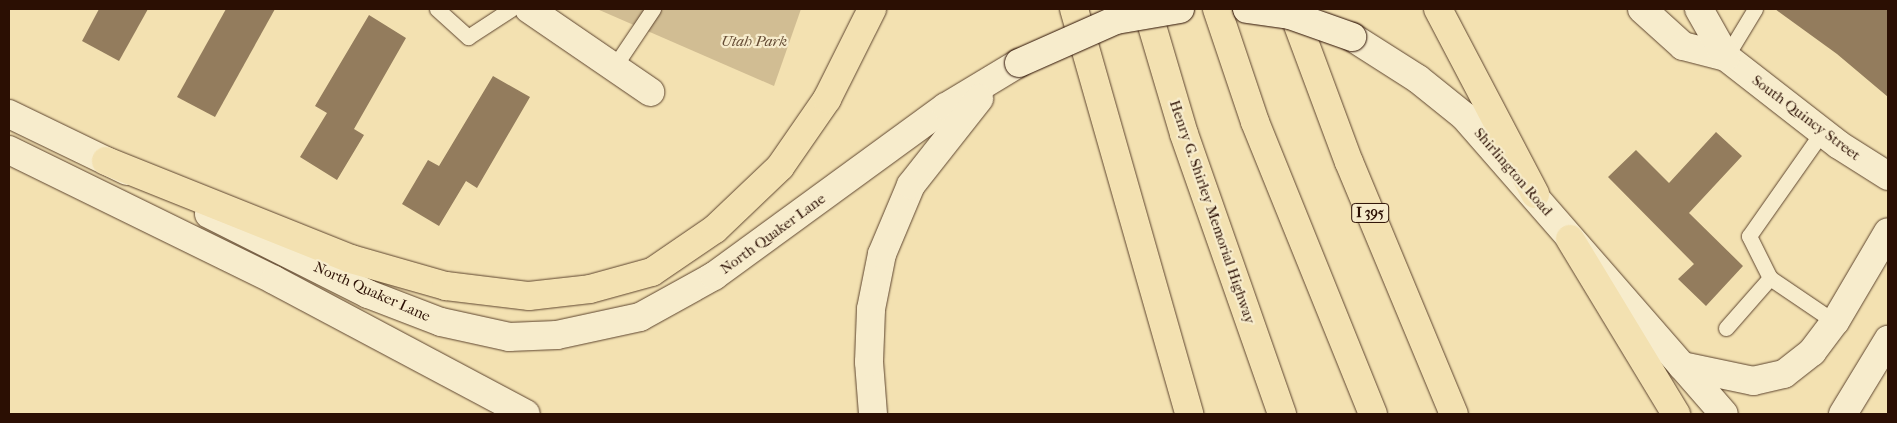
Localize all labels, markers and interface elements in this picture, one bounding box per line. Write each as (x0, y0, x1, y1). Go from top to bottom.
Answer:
park label: Utah Park (721, 33, 787, 51)
street label: South Quincy Street (1748, 71, 1864, 165)
street label: Henry G. Shirley Memorial Highway (1165, 98, 1259, 326)
street label: Shirlington Road (1470, 124, 1556, 220)
street label: North Quaker Lane (717, 190, 829, 278)
road number: I 395 (1350, 202, 1390, 224)
street label: North Quaker Lane (311, 258, 433, 326)

